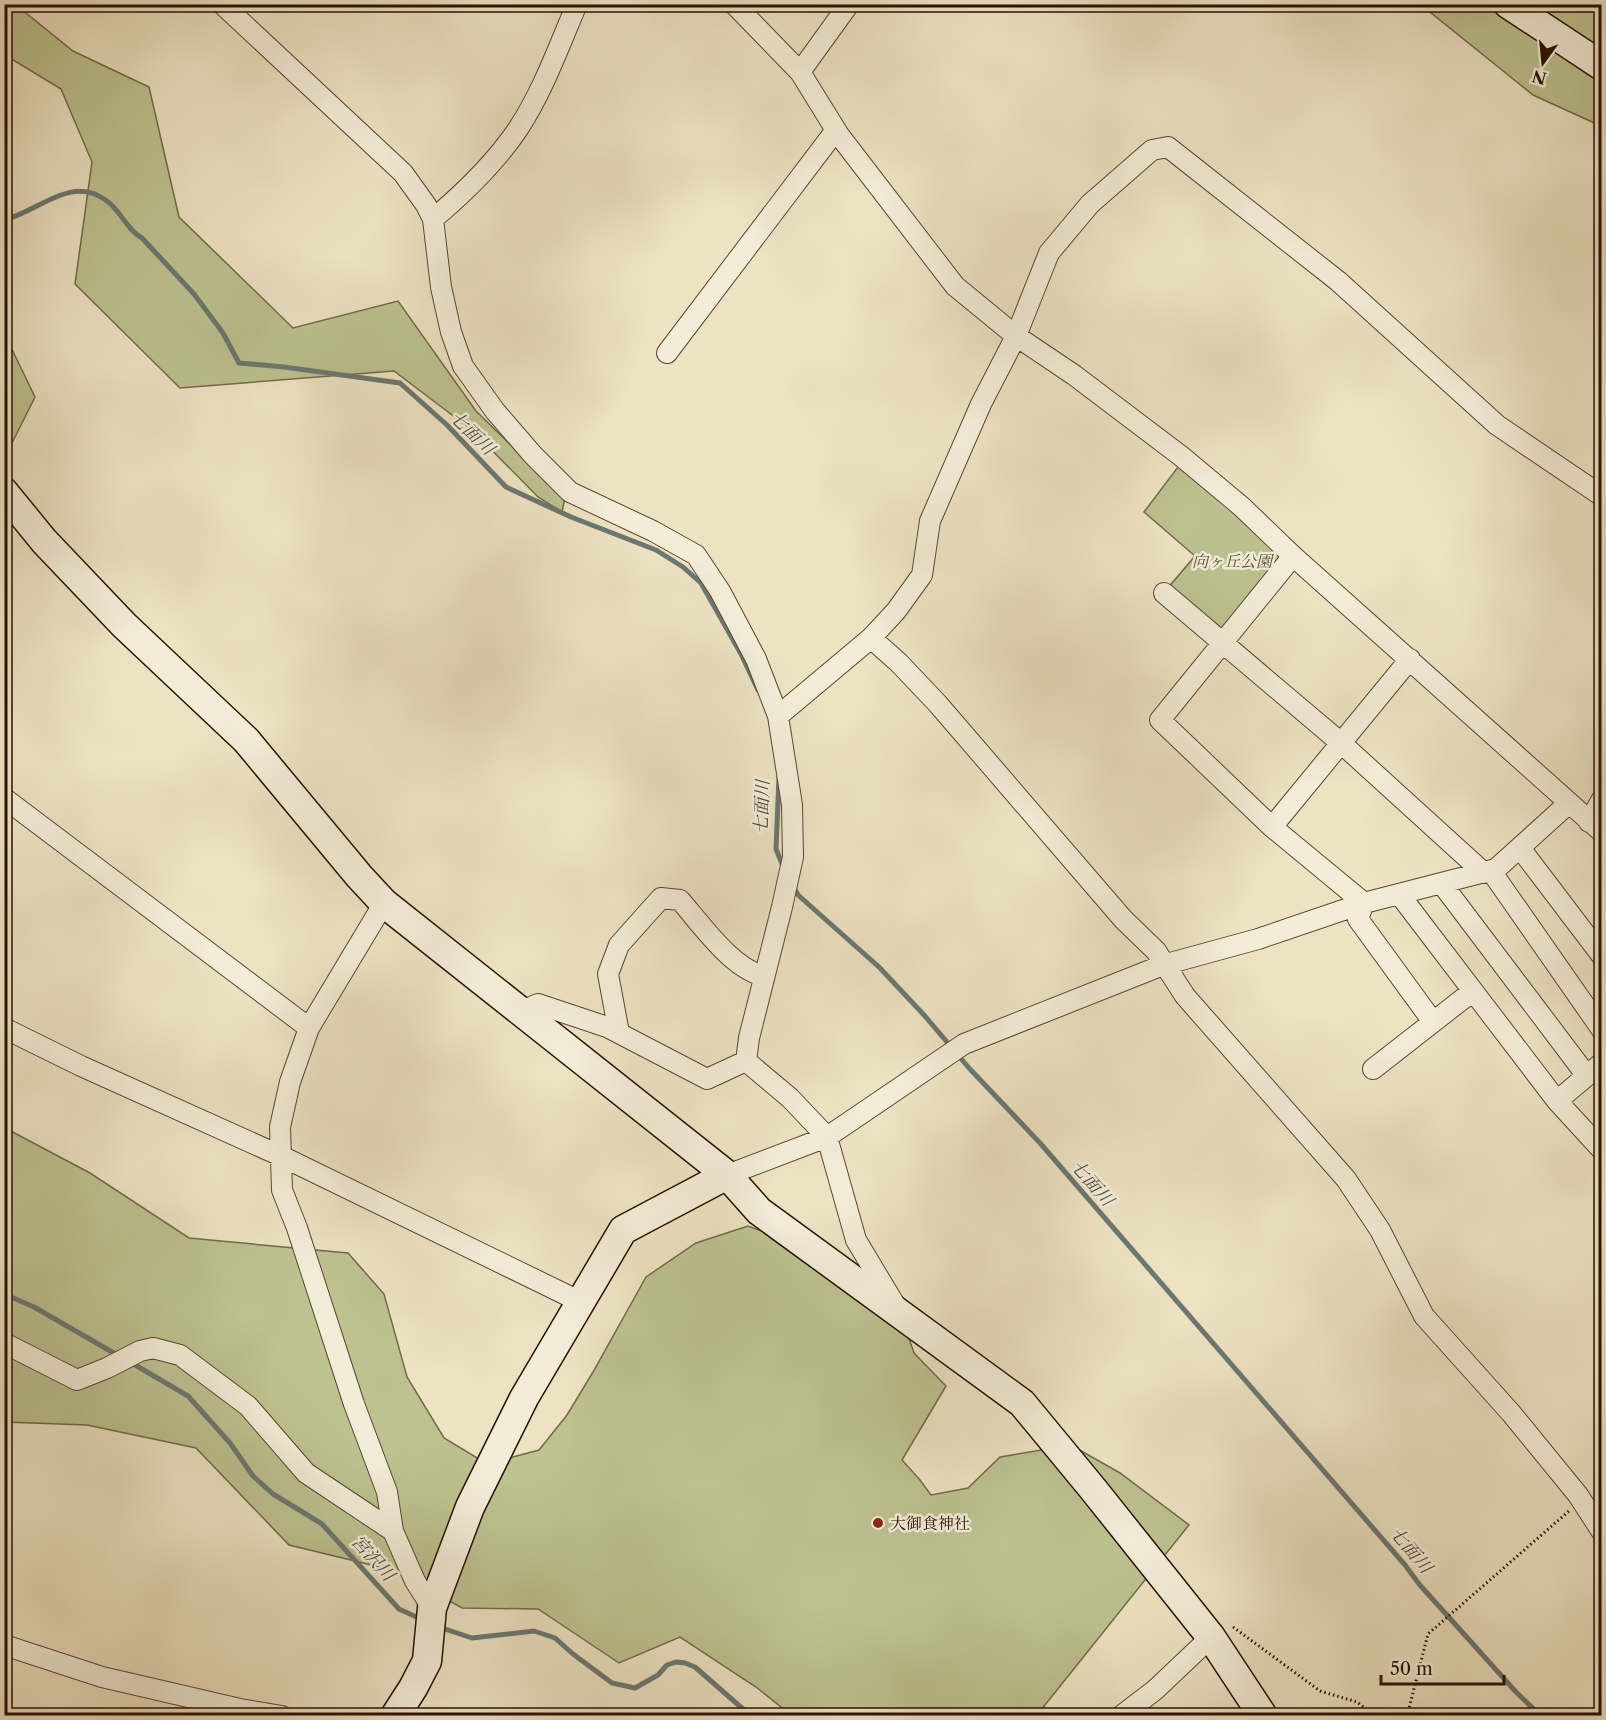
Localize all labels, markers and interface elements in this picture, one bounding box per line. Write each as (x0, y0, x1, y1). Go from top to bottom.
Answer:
north arrow (1513, 33, 1573, 93)
text: N (1530, 66, 1548, 89)
water label: 七面川 (445, 406, 501, 461)
park label: 向ヶ丘公園 (1192, 551, 1275, 571)
water label: 七面川 (750, 778, 774, 834)
water label: 七面川 (1066, 1155, 1119, 1212)
place label: 大御食神社 (890, 1513, 970, 1533)
marker: 大御食神社 (871, 1516, 885, 1530)
water label: 七面川 (1385, 1522, 1438, 1579)
water label: 宮沢川 (347, 1531, 401, 1587)
scale bar (1381, 1648, 1504, 1686)
text: 50 m (1390, 1658, 1433, 1680)

